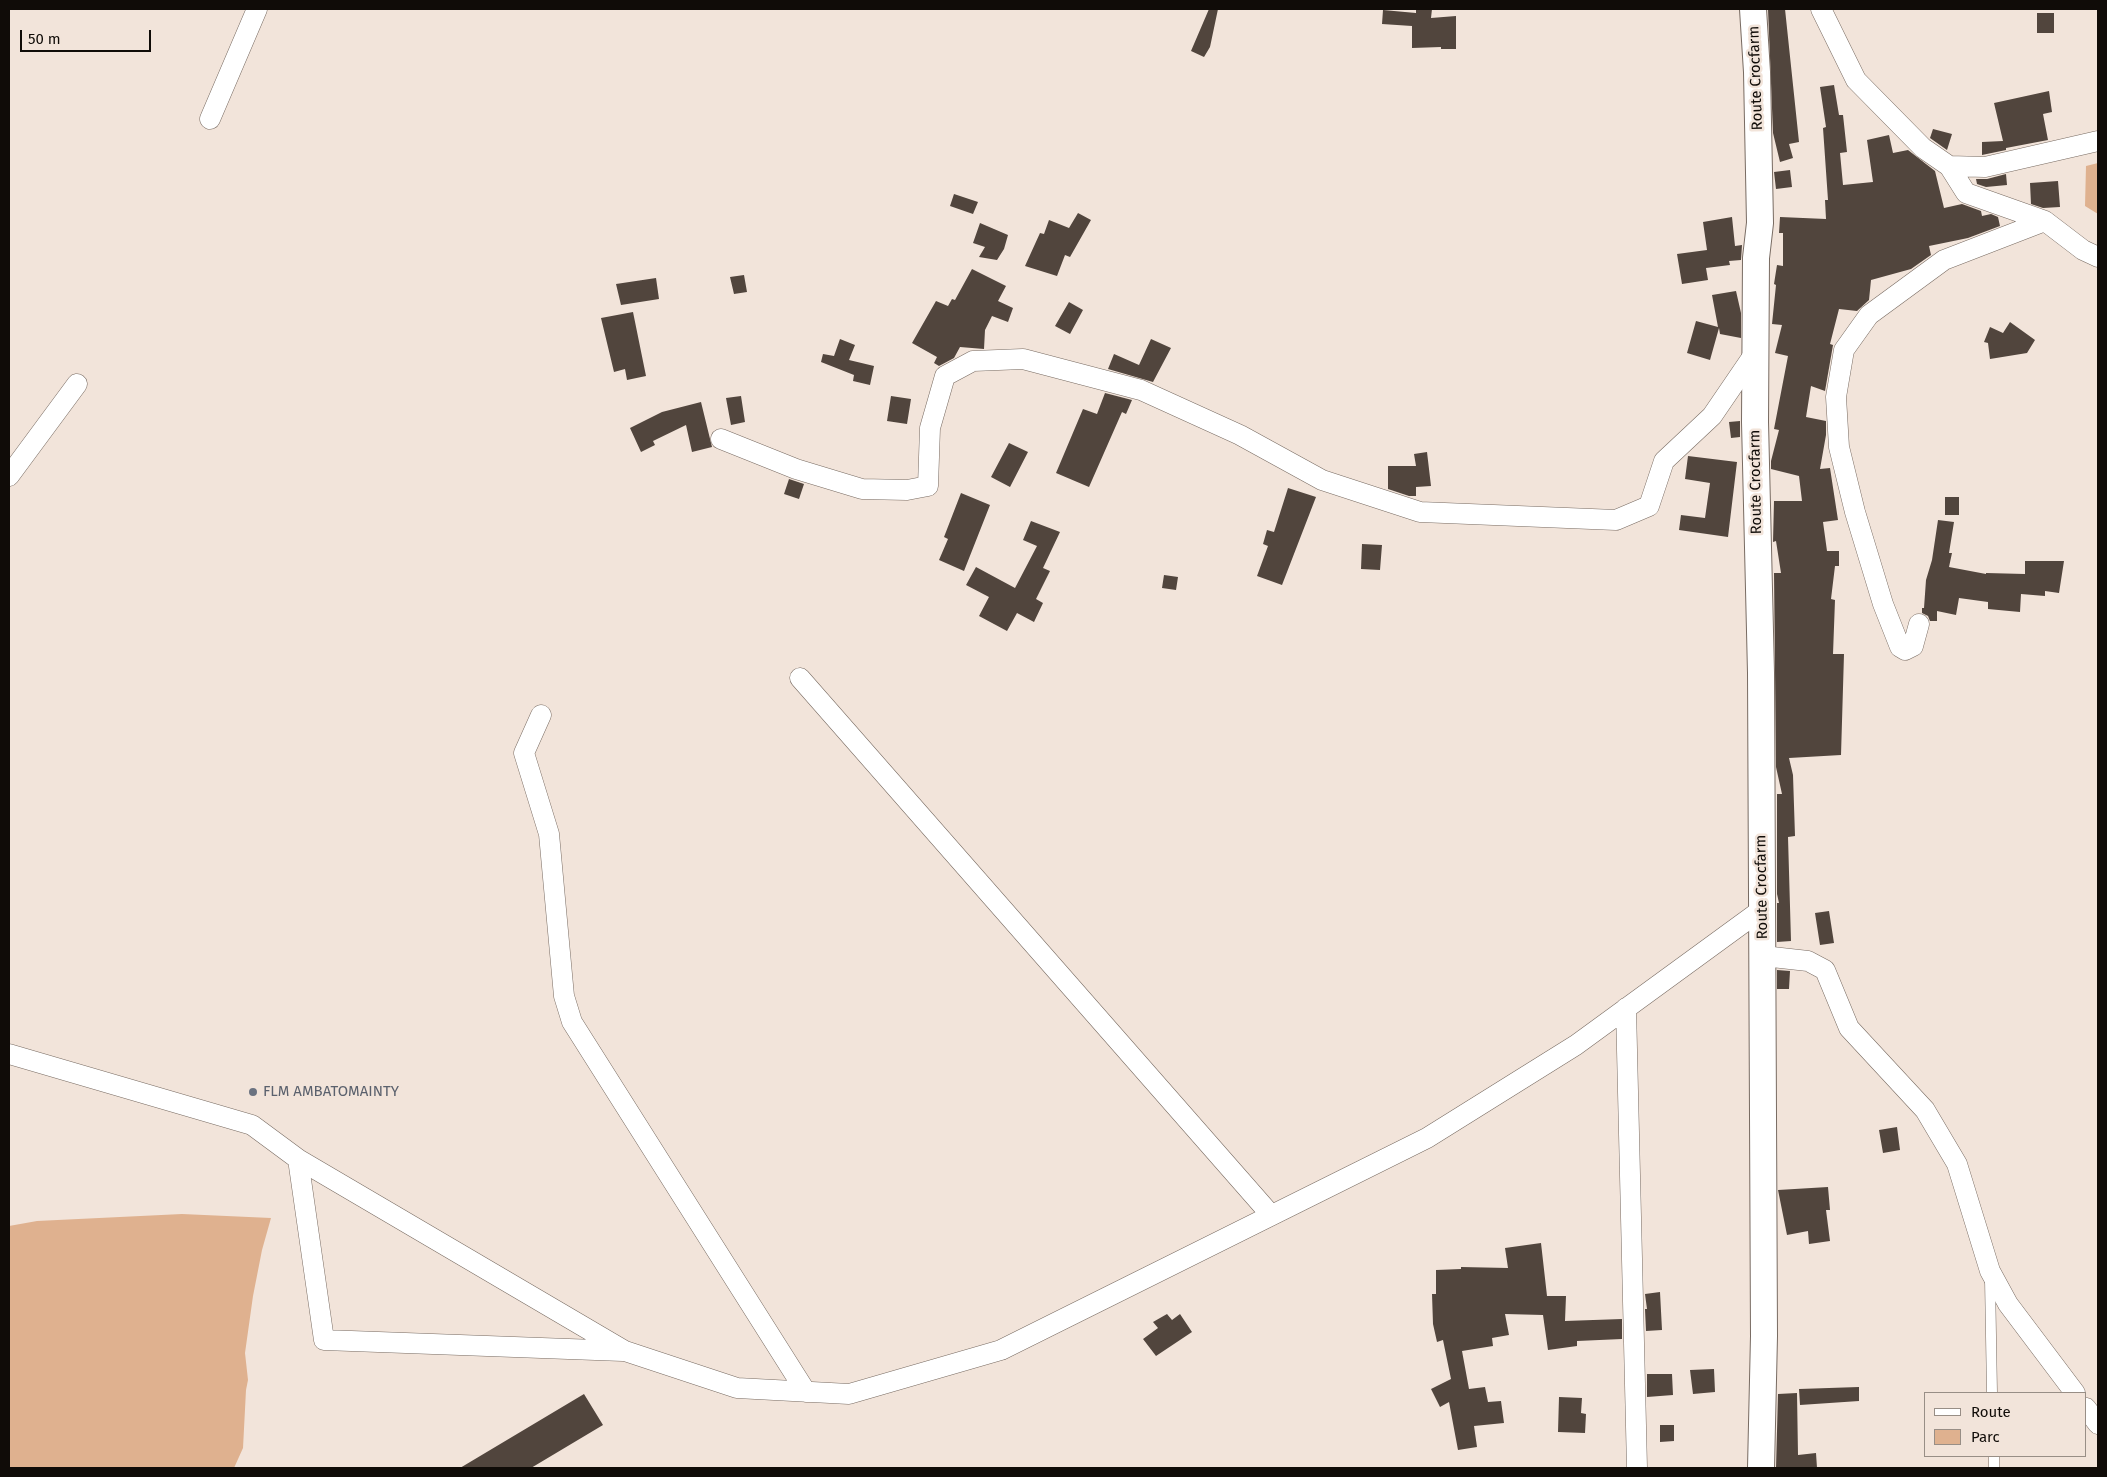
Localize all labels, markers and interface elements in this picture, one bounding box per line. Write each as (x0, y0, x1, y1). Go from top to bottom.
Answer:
scale bar (22, 20, 154, 52)
street label: Route Crocfarm (1745, 25, 1767, 131)
text: 50 m (28, 30, 61, 48)
street label: Route Crocfarm (1746, 430, 1766, 534)
street label: Route Crocfarm (1752, 835, 1772, 939)
place label: FLM AMBATOMAINTY (263, 1083, 399, 1101)
marker: FLM AMBATOMAINTY (247, 1086, 259, 1098)
legend (1924, 1392, 2087, 1457)
text: Route (1971, 1403, 2011, 1421)
text: Parc (1971, 1428, 2000, 1446)

